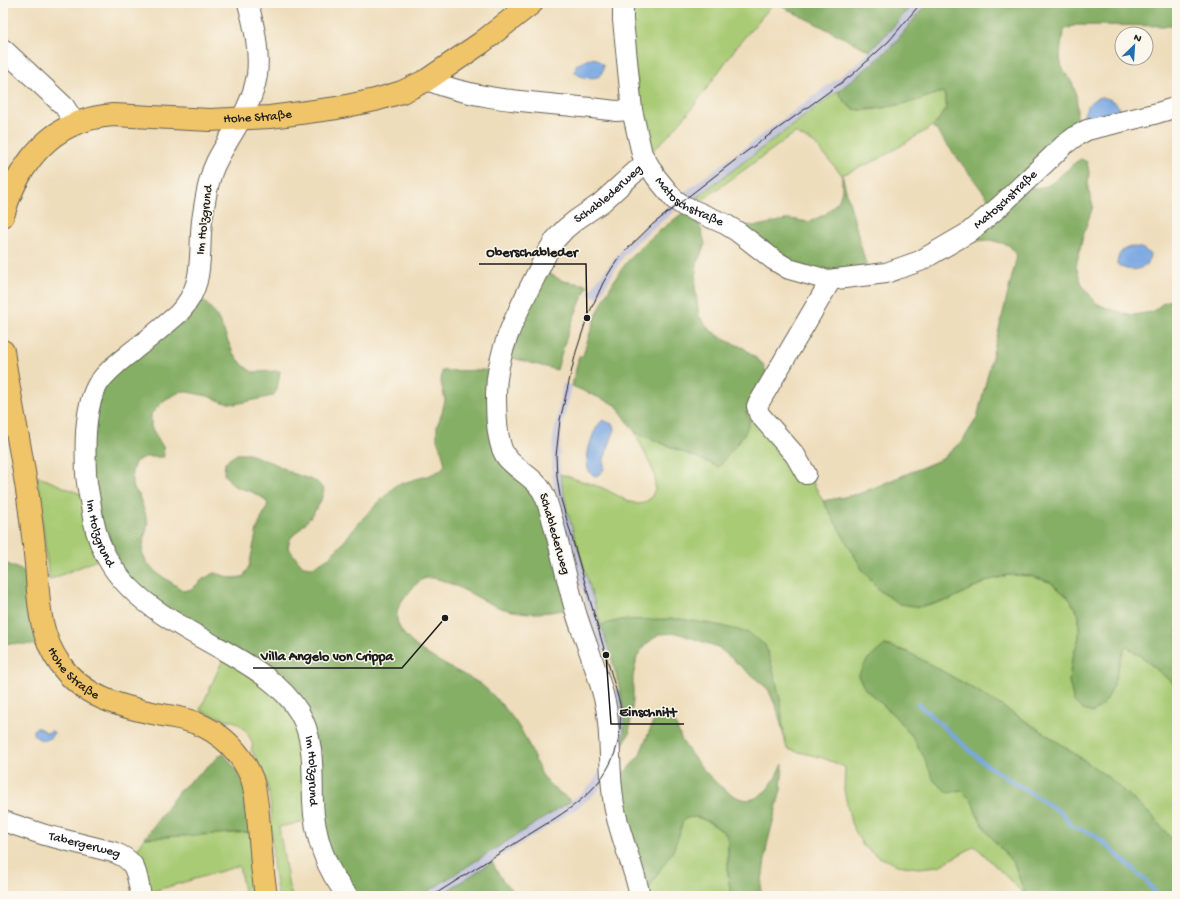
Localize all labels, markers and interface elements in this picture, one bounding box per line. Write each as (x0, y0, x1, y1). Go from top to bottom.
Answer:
north arrow (1114, 26, 1154, 66)
text: N (1132, 32, 1143, 46)
street label: Hohe Straße (223, 107, 293, 127)
street label: Schablederweg (571, 162, 645, 227)
street label: Matoschstraße (971, 167, 1041, 233)
street label: Matoschstraße (651, 174, 726, 230)
street label: Im Holzgrund (193, 183, 217, 256)
callout: Oberschableder (479, 238, 586, 264)
text: Oberschableder (486, 245, 580, 262)
street label: Schablederweg (535, 491, 573, 577)
street label: Im Holzgrund (82, 498, 119, 571)
callout: Villa Angelo von Crippa (253, 642, 402, 668)
street label: Hohe Straße (44, 645, 102, 703)
text: Villa Angelo von Crippa (260, 649, 394, 666)
callout: Einschnitt (611, 698, 684, 724)
text: Einschnitt (620, 705, 678, 722)
street label: Im Holzgrund (301, 734, 321, 807)
street label: Tabergerweg (46, 828, 123, 862)

